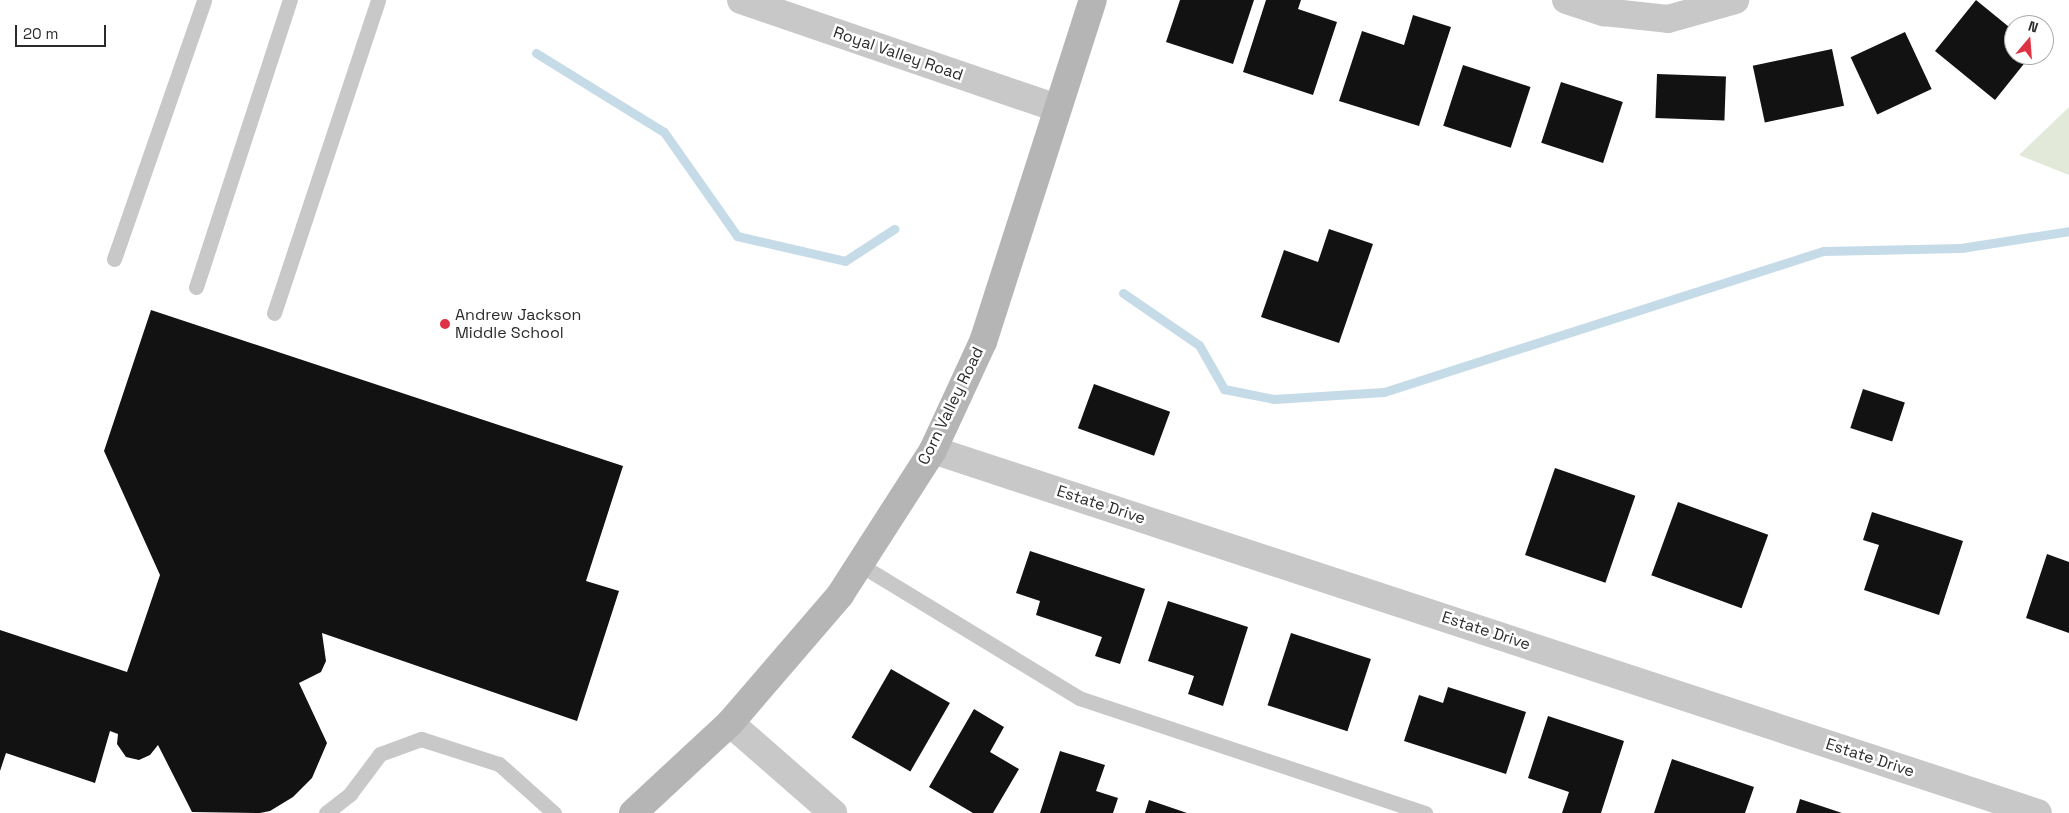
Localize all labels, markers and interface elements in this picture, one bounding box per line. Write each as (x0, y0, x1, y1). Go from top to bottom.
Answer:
scale bar (18, 15, 109, 47)
north arrow (2004, 15, 2054, 65)
text: N (2026, 17, 2041, 37)
street label: Royal Valley Road (831, 23, 965, 85)
text: 20 m (23, 24, 58, 43)
place label: Andrew Jackson Middle School (455, 305, 581, 343)
marker: Andrew Jackson Middle School (439, 318, 451, 330)
street label: Corn Valley Road (914, 344, 988, 468)
street label: Estate Drive (1054, 482, 1148, 528)
street label: Estate Drive (1439, 608, 1533, 654)
street label: Estate Drive (1823, 735, 1917, 781)

